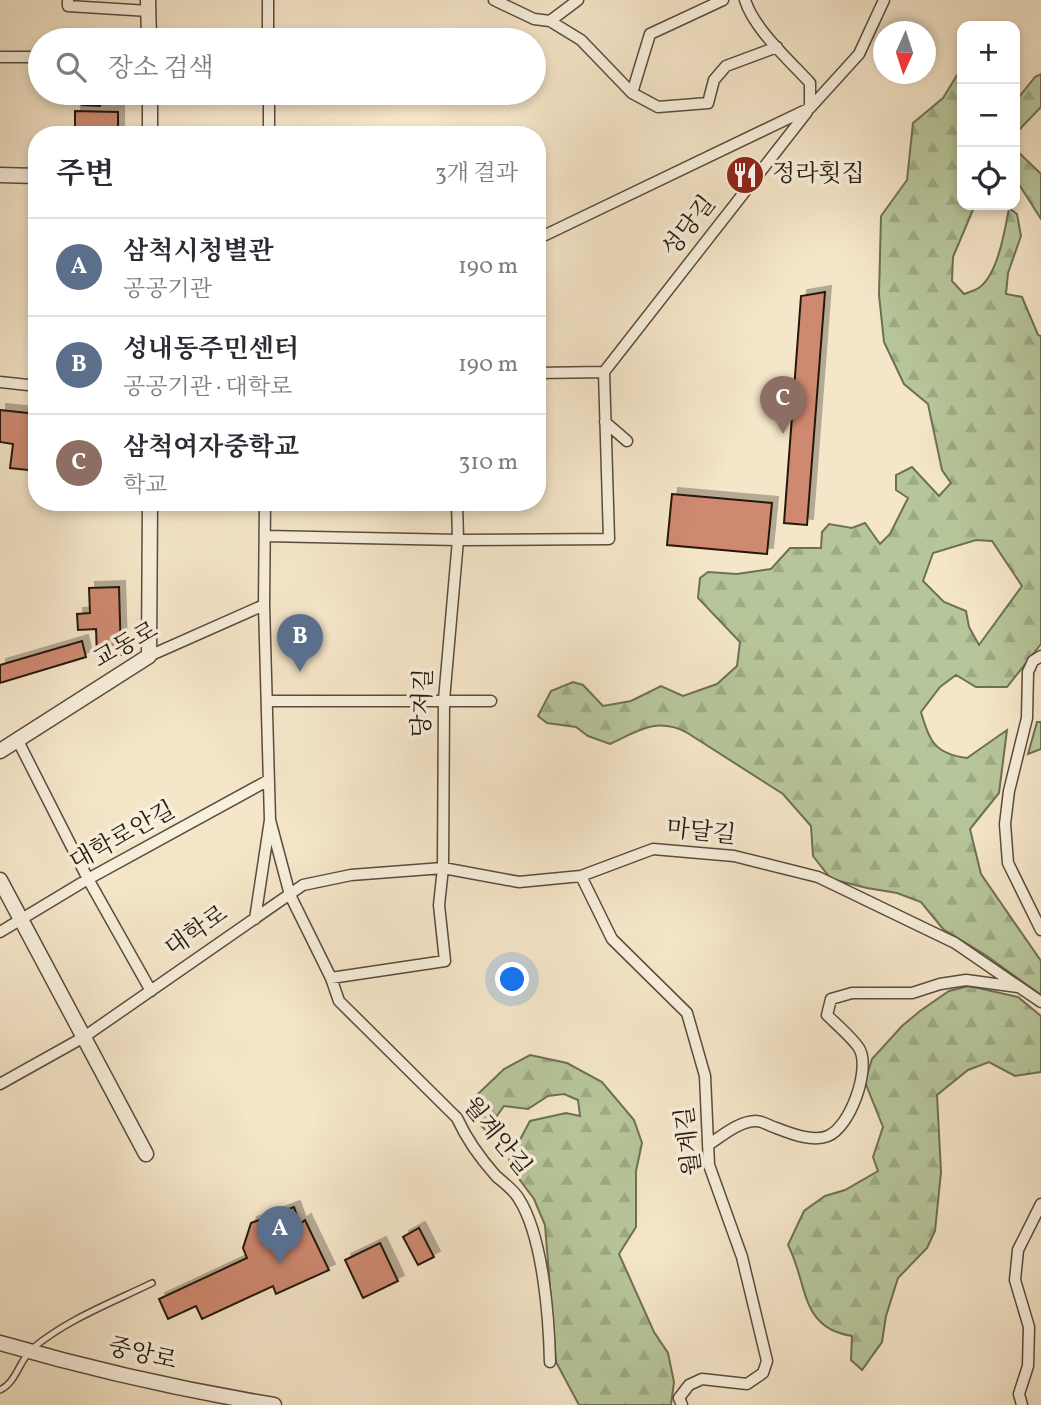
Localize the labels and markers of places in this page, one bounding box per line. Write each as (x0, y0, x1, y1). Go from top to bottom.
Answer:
restaurant icon: 정라횟집 (724, 154, 766, 196)
place label: 정라횟집 (772, 158, 865, 192)
pin: C (760, 376, 806, 434)
pin: B (277, 614, 323, 672)
pin: A (257, 1206, 303, 1264)

